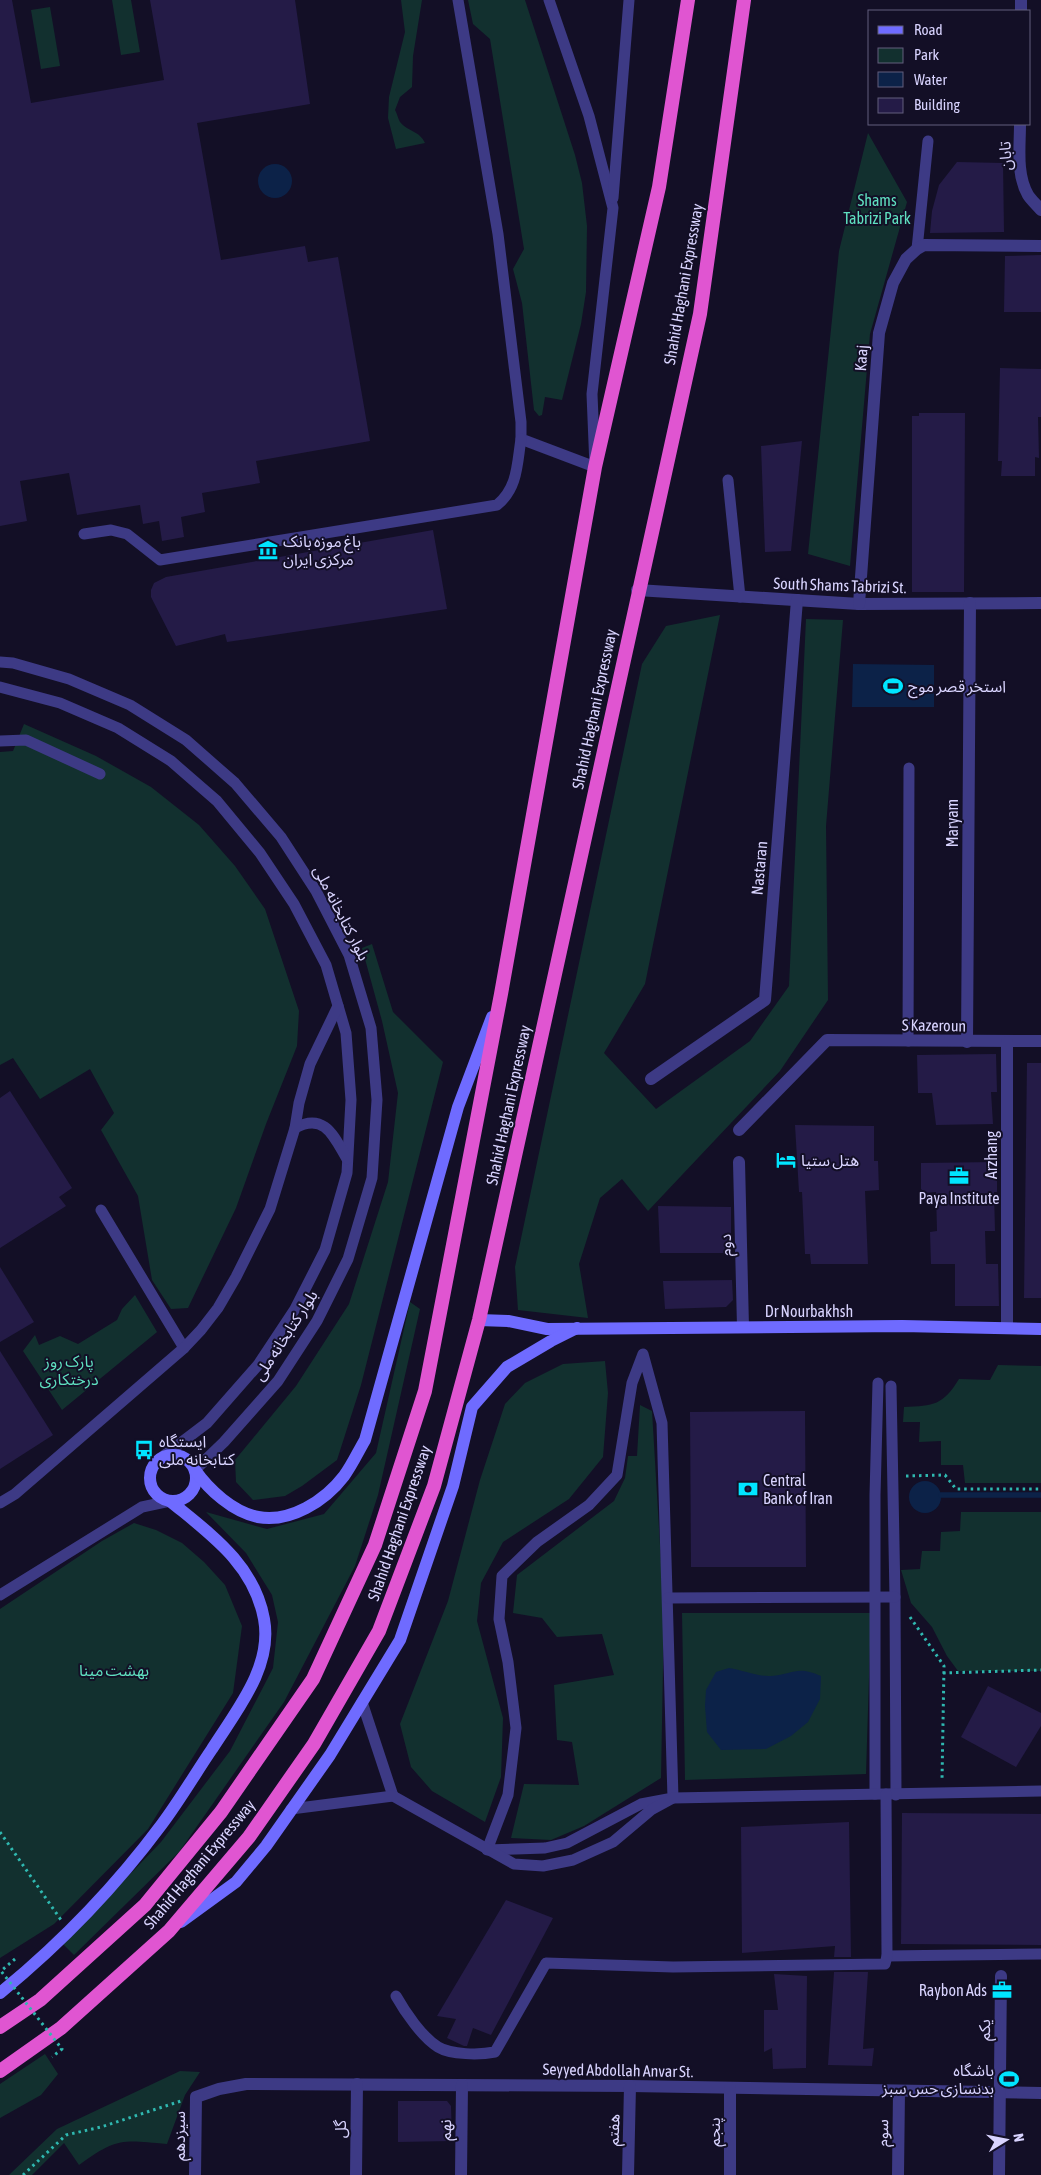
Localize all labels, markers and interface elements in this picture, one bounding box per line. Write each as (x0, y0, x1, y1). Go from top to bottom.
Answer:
legend (868, 10, 1031, 125)
text: Road (914, 21, 943, 38)
text: Park (914, 46, 939, 63)
text: Water (914, 71, 947, 88)
text: Building (914, 96, 960, 113)
street label: تابان (995, 141, 1016, 171)
park label: Shams Tabrizi Park (843, 191, 911, 227)
street label: Shahid Haghani Expressway (660, 202, 707, 366)
street label: Kaaj (851, 344, 872, 372)
place label: باغ موزه بانک مرکزی ایران (283, 532, 361, 569)
museum icon: باغ موزه بانک مرکزی ایران (257, 539, 279, 561)
street label: South Shams Tabrizi St. (773, 574, 907, 596)
street label: Shahid Haghani Expressway (568, 627, 621, 791)
sports icon: استخر قصر موج (882, 675, 904, 697)
place label: استخر قصر موج (908, 677, 1006, 699)
street label: Maryam (943, 799, 962, 847)
street label: Nastaran (748, 840, 770, 896)
street label: بلوار کتابخانه ملی (309, 863, 374, 964)
street label: S Kazeroun (902, 1015, 966, 1035)
street label: Shahid Haghani Expressway (482, 1023, 535, 1187)
street label: Arzhang (982, 1131, 1001, 1179)
hotel icon: هتل ستیا (775, 1149, 797, 1171)
place label: هتل ستیا (801, 1151, 859, 1170)
office icon: Paya Institute (948, 1165, 970, 1187)
place label: Paya Institute (919, 1189, 999, 1208)
street label: دوم (716, 1234, 738, 1256)
street label: بلوار کتابخانه ملی (249, 1286, 322, 1384)
street label: Dr Nourbakhsh (765, 1302, 853, 1320)
park label: پارک روز درختکاری (39, 1352, 99, 1389)
place label: ایستگاه کتابخانه ملی (159, 1432, 235, 1469)
bus stop icon: ایستگاه کتابخانه ملی (133, 1439, 155, 1461)
street label: Shahid Haghani Expressway (364, 1443, 435, 1603)
place label: Central Bank of Iran (763, 1471, 833, 1507)
bank icon: Central Bank of Iran (737, 1478, 759, 1500)
park label: بهشت مينا (79, 1661, 149, 1680)
street label: Shahid Haghani Expressway (140, 1795, 259, 1933)
office icon: Raybon Ads (991, 1979, 1013, 2001)
place label: Raybon Ads (919, 1981, 987, 2000)
street label: یکم (975, 2019, 997, 2041)
street label: Seyyed Abdollah Anvar St. (542, 2060, 694, 2081)
place label: باشگاه بدنسازی حس سبز (881, 2061, 994, 2098)
sports icon: باشگاه بدنسازی حس سبز (998, 2068, 1020, 2090)
street label: سیزدهم (170, 2111, 192, 2161)
street label: هفتم (603, 2114, 627, 2146)
north arrow (981, 2115, 1031, 2165)
street label: پنجم (705, 2117, 727, 2147)
street label: گل (331, 2119, 350, 2138)
street label: نهم (436, 2119, 458, 2141)
street label: سوم (873, 2119, 895, 2147)
text: N (1010, 2132, 1027, 2143)

